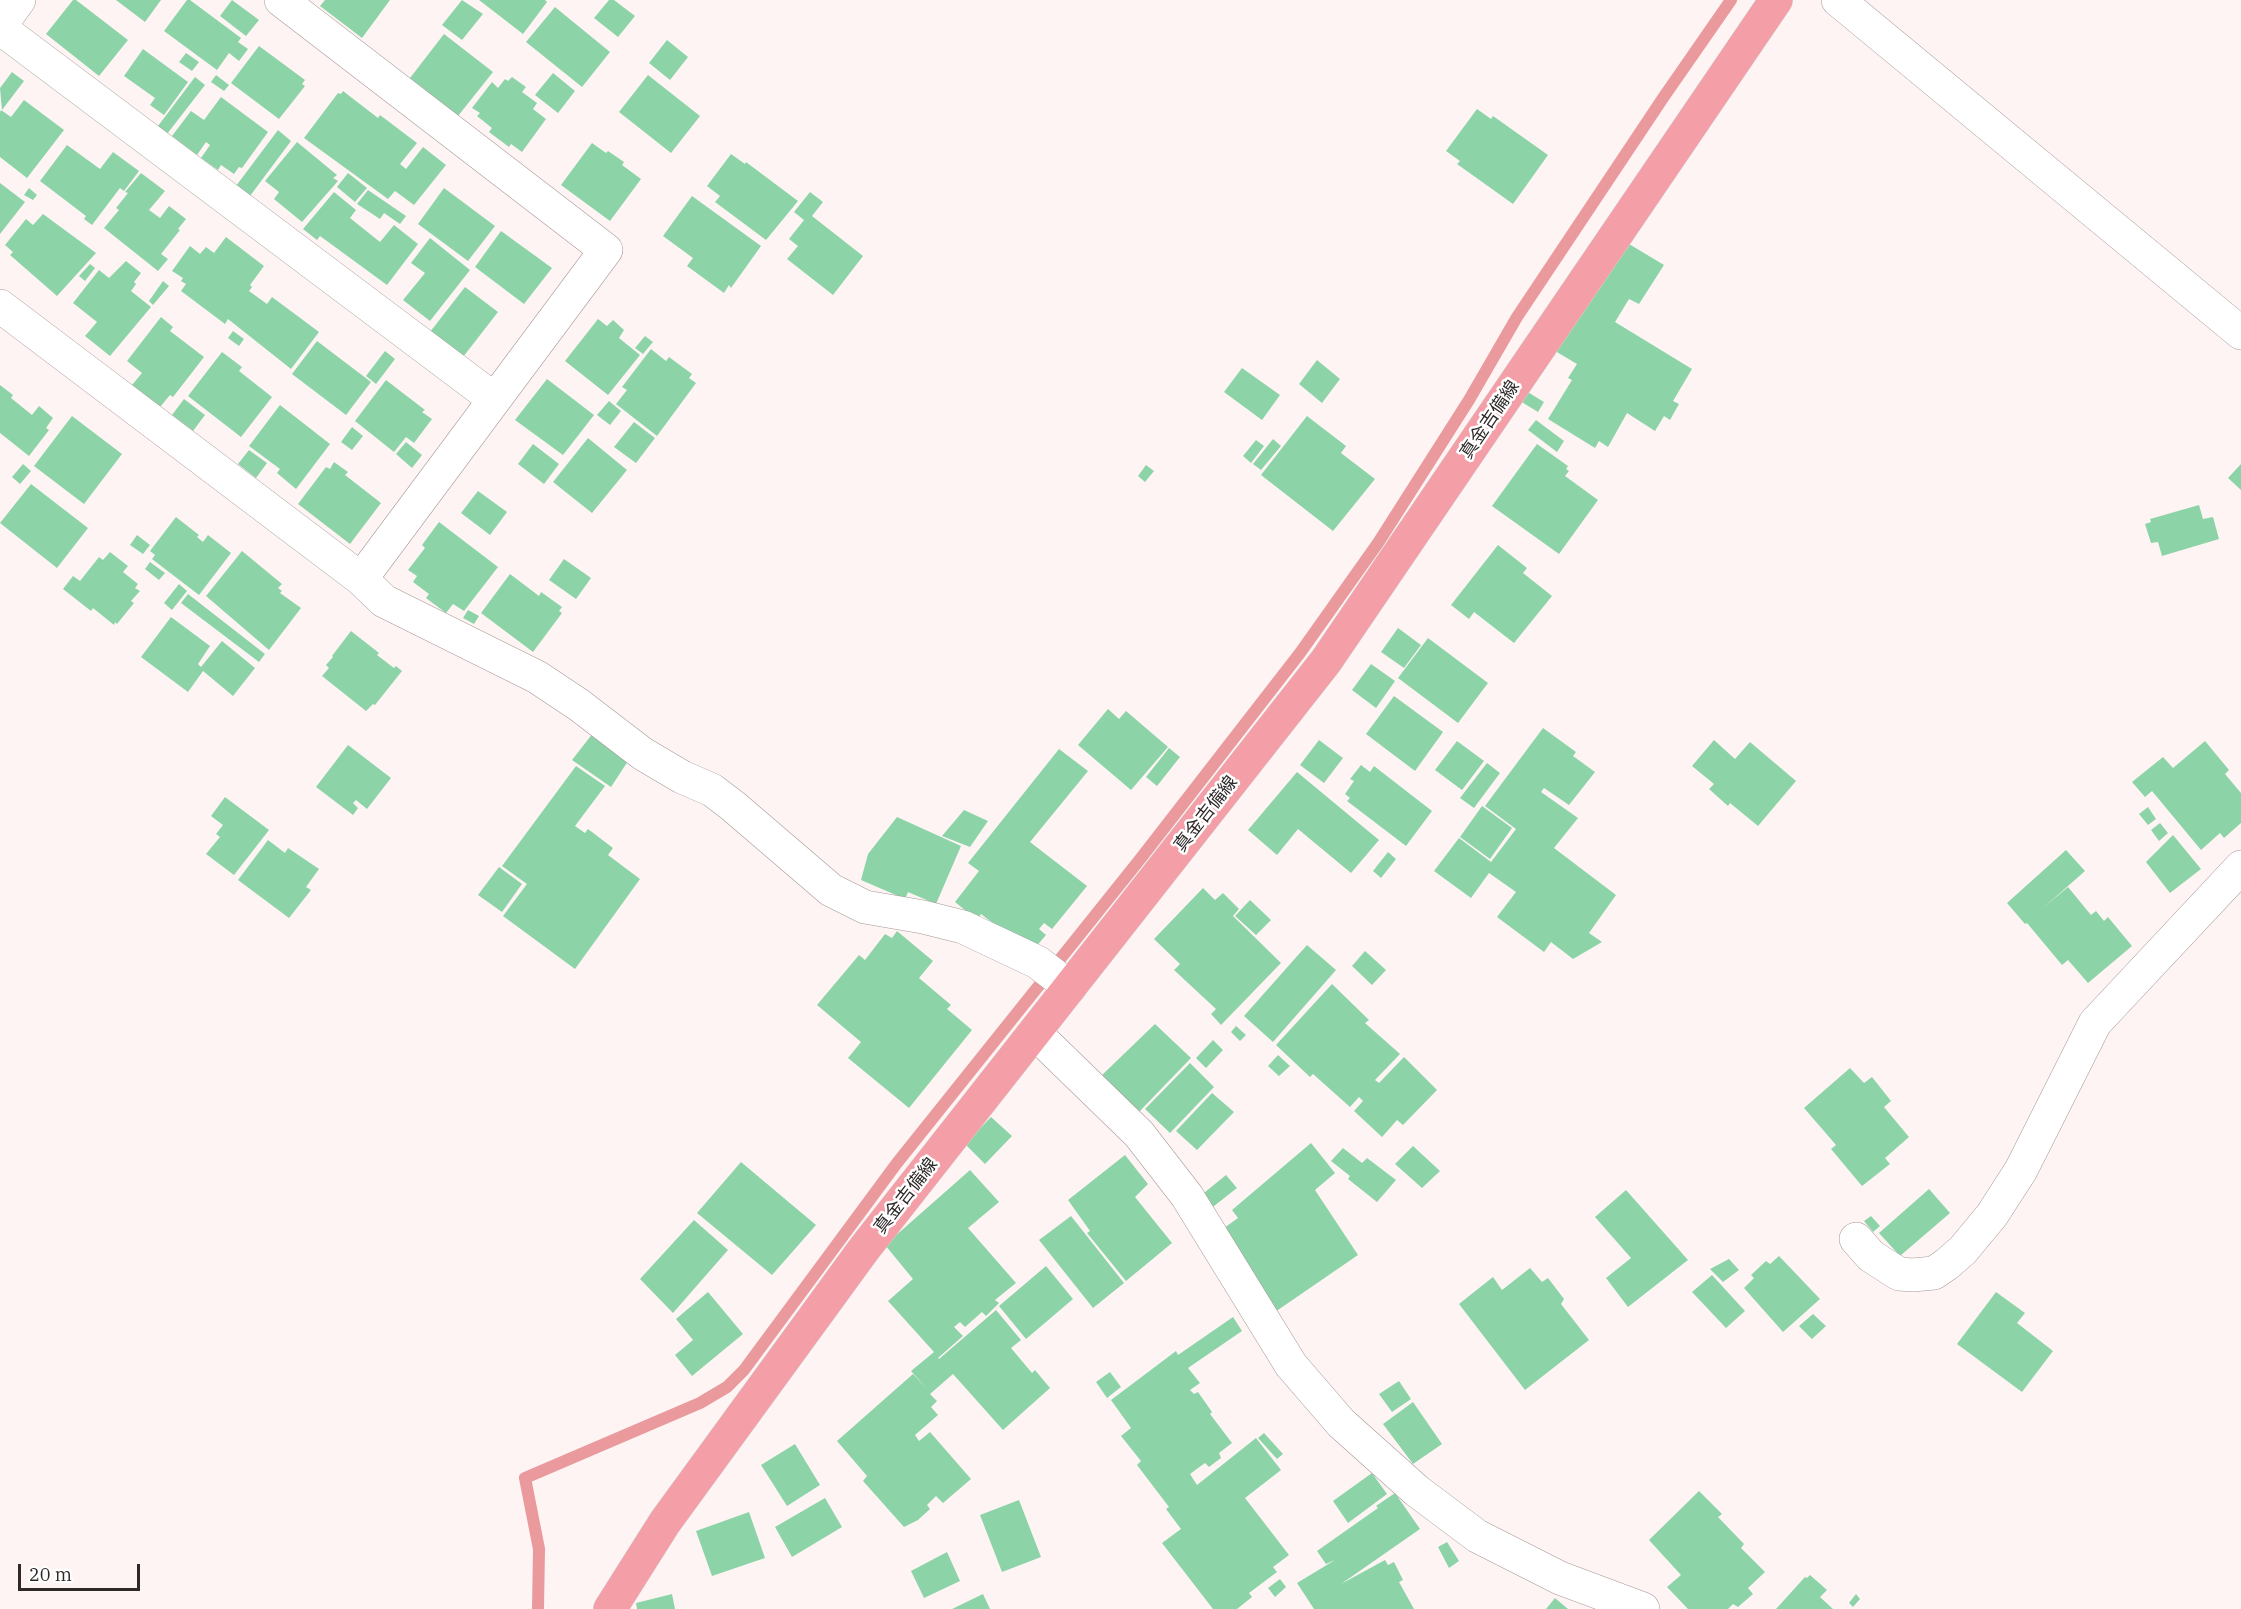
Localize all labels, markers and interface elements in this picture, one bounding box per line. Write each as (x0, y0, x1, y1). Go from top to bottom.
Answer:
street label: 真金吉備線 (1456, 377, 1524, 463)
street label: 真金吉備線 (1170, 772, 1242, 856)
street label: 真金吉備線 (870, 1154, 942, 1238)
scale bar (21, 1552, 142, 1590)
text: 20 m (29, 1563, 72, 1586)

